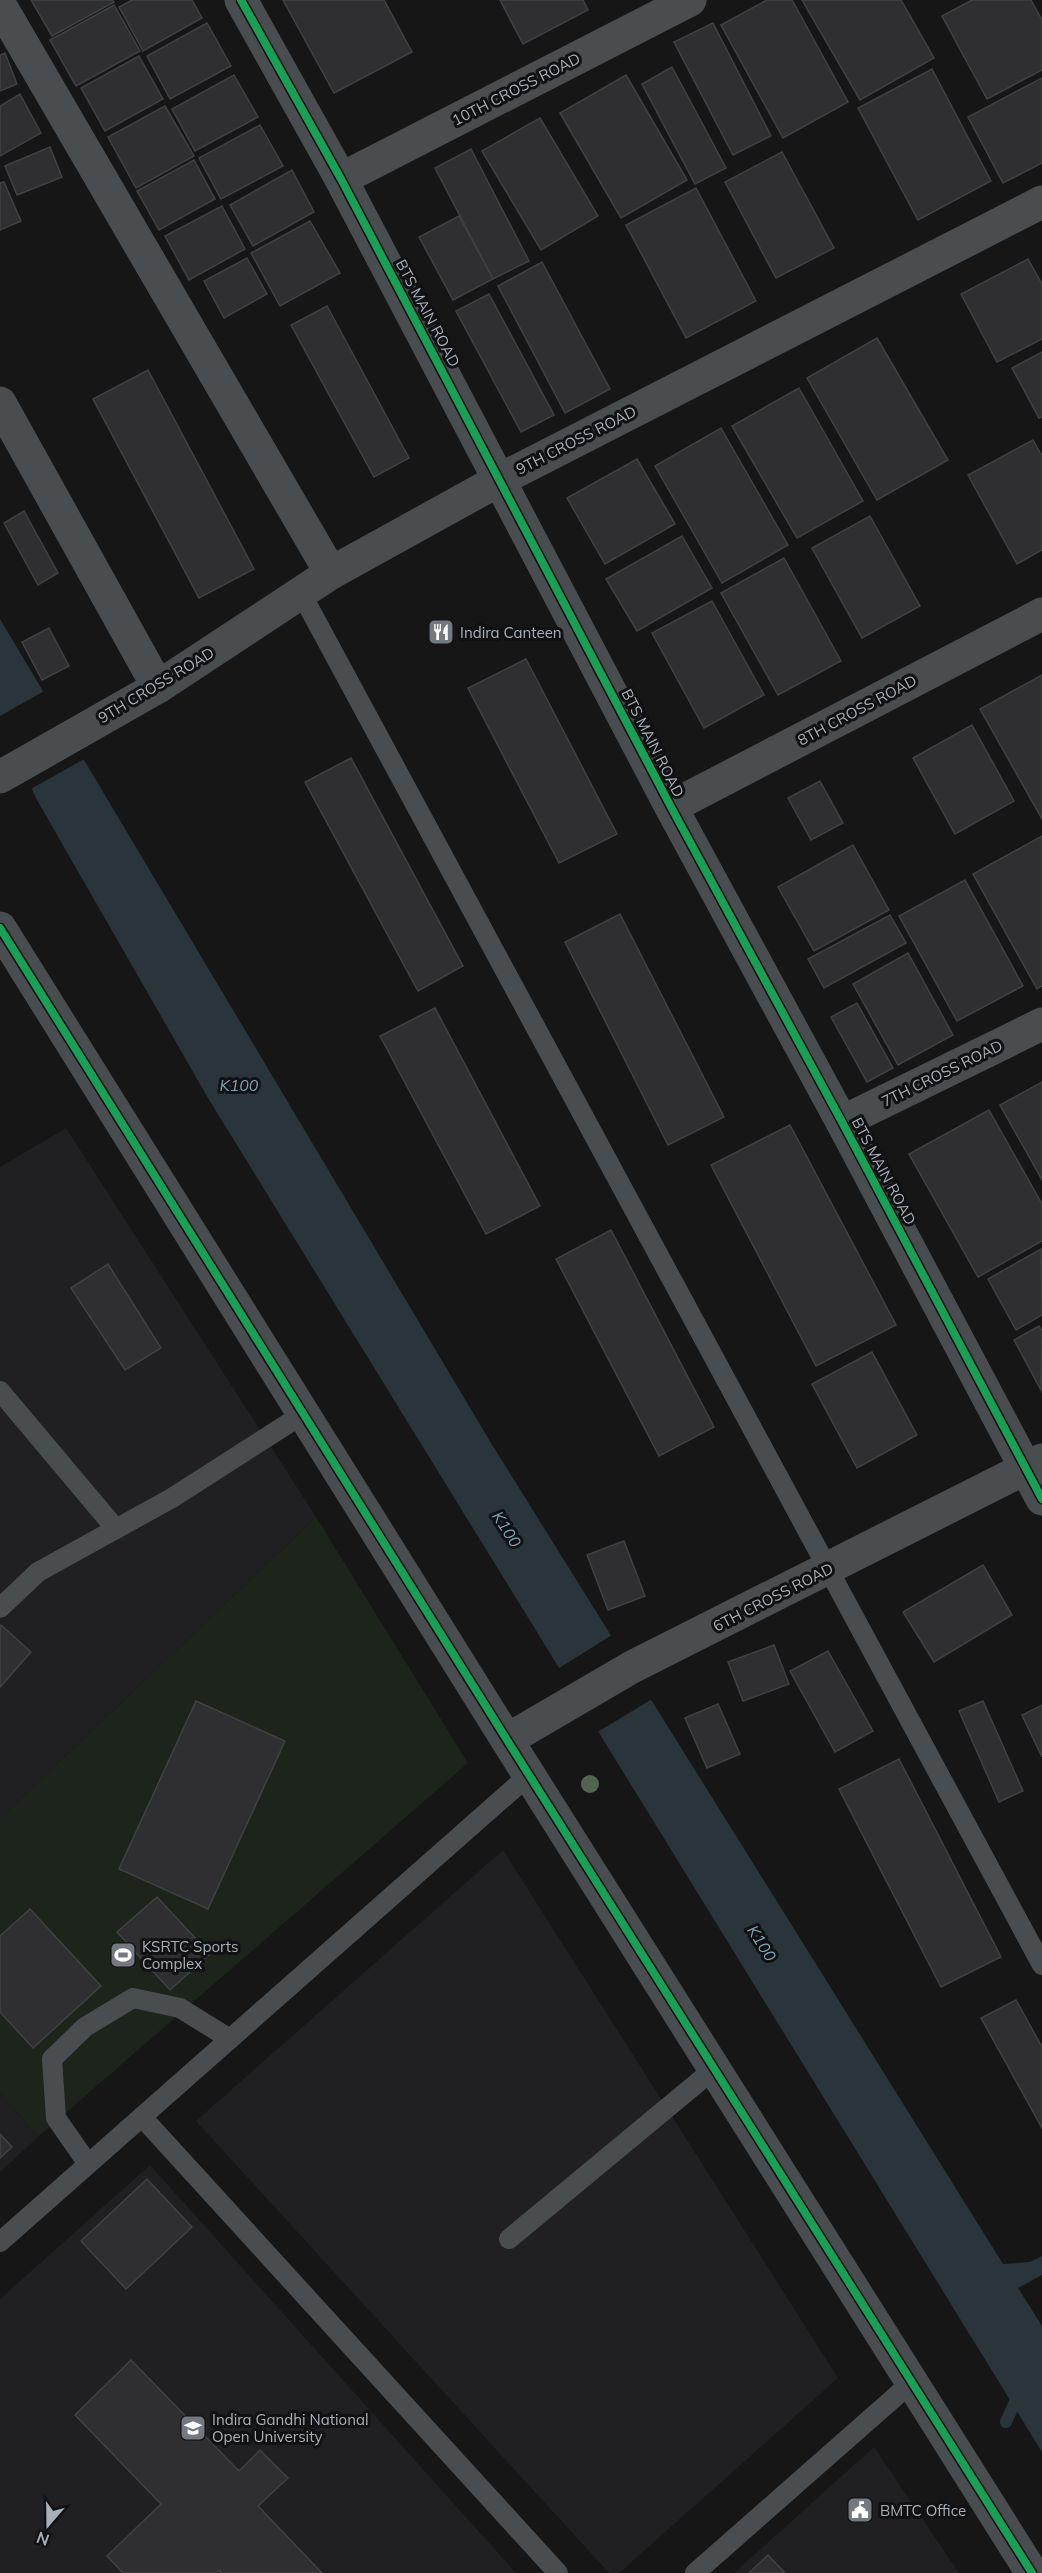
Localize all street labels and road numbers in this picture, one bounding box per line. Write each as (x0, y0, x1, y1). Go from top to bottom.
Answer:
street label: 10TH CROSS ROAD (449, 48, 583, 130)
street label: BTS MAIN ROAD (392, 256, 464, 370)
street label: 9TH CROSS ROAD (513, 402, 639, 478)
street label: 9TH CROSS ROAD (94, 643, 218, 727)
street label: 8TH CROSS ROAD (794, 671, 920, 749)
street label: BTS MAIN ROAD (618, 686, 688, 800)
street label: 7TH CROSS ROAD (878, 1035, 1006, 1111)
street label: BTS MAIN ROAD (848, 1114, 920, 1228)
street label: 6TH CROSS ROAD (710, 1559, 836, 1635)

